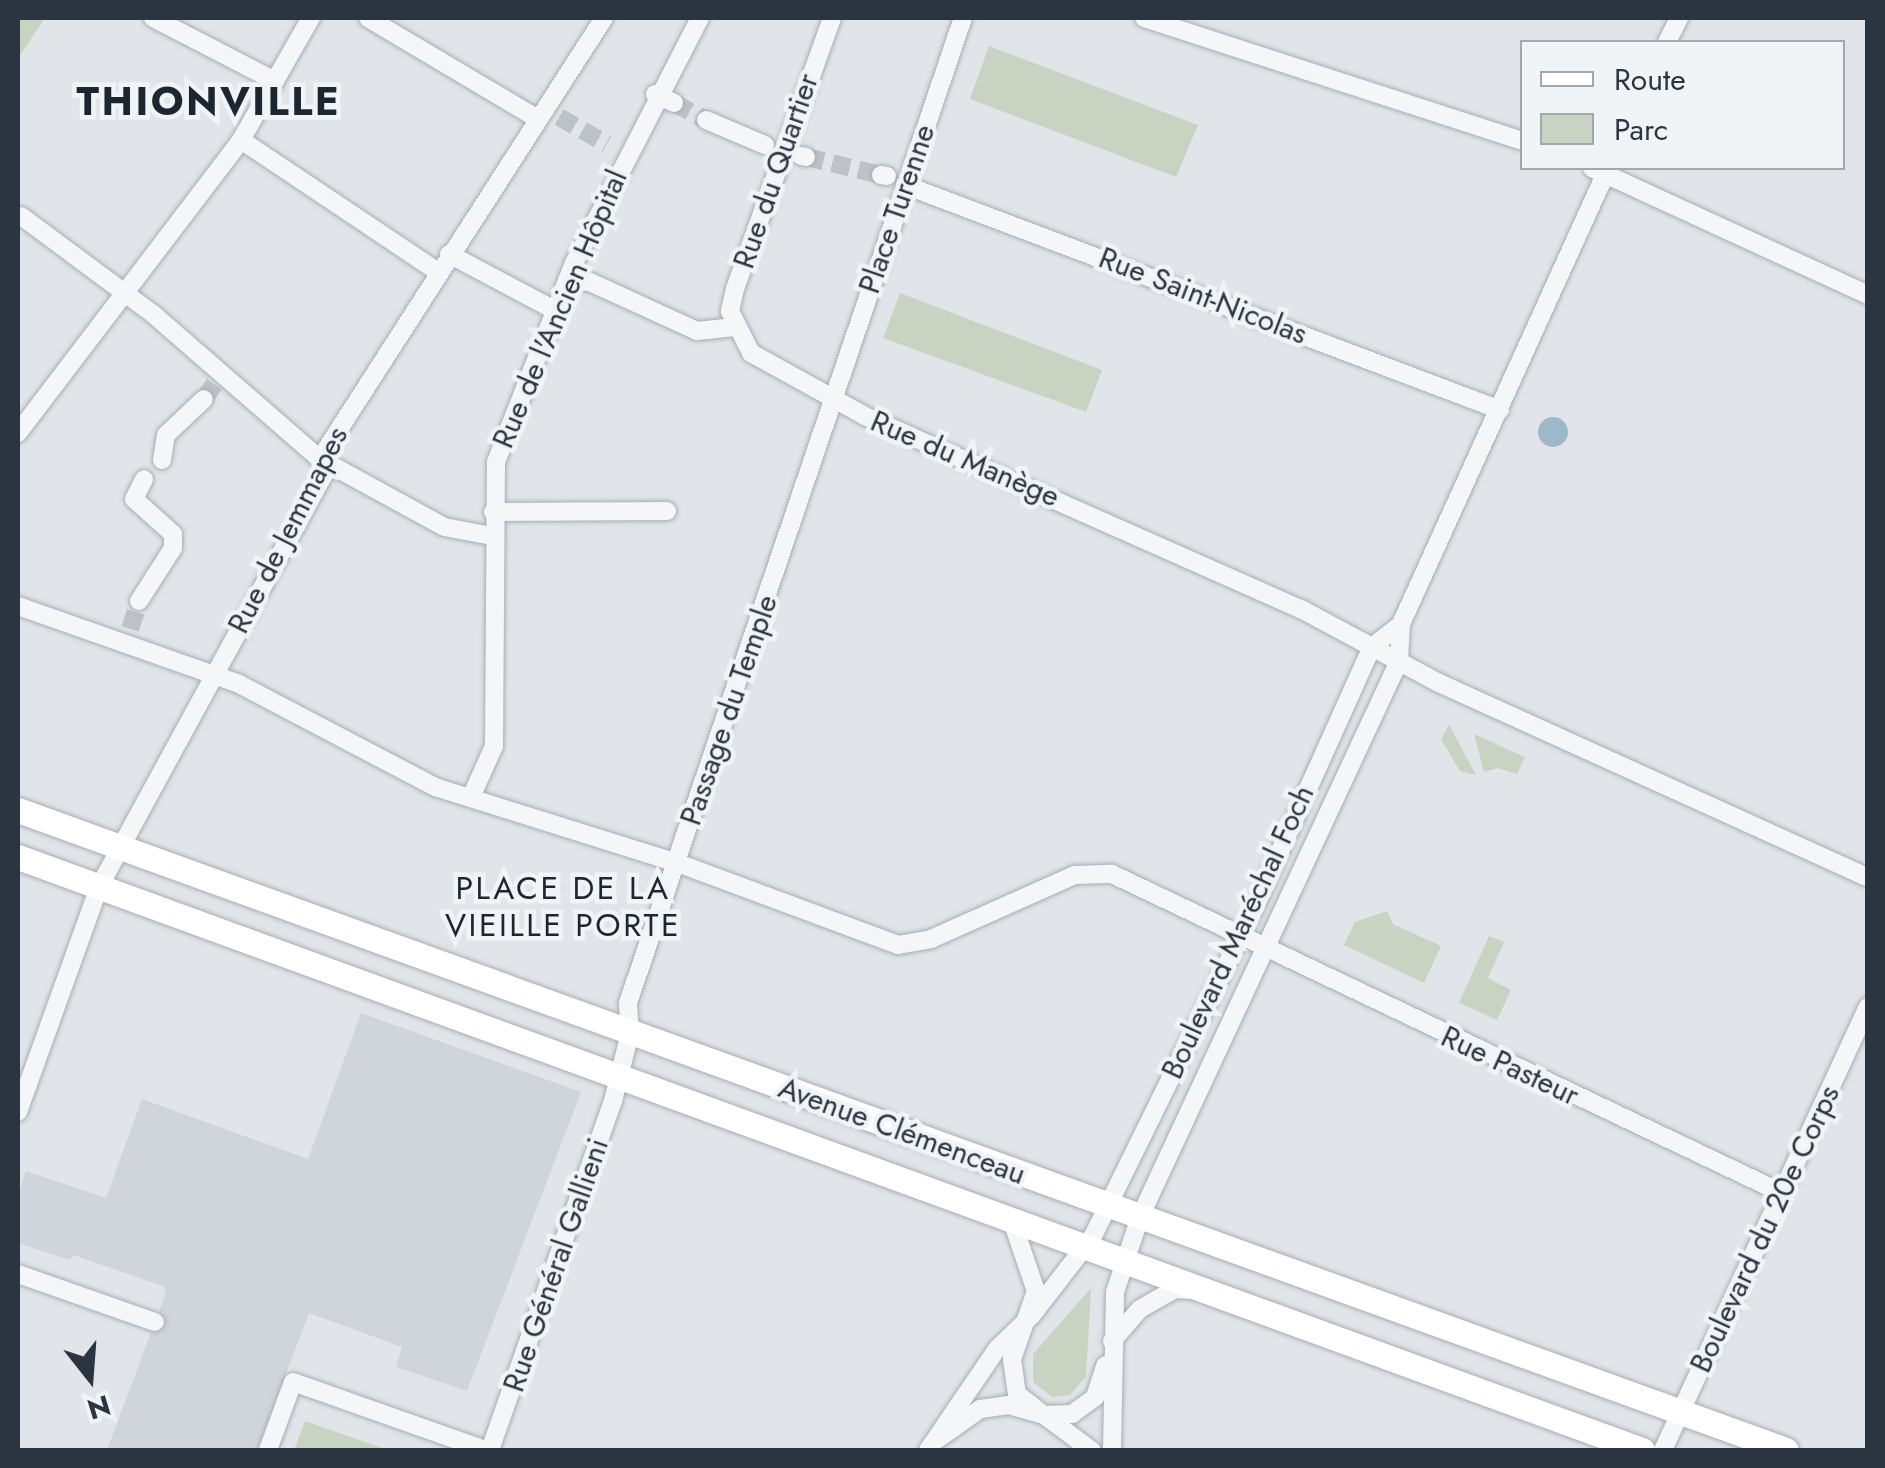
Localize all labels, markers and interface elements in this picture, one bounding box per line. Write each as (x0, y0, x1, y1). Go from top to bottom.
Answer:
legend (1520, 40, 1845, 170)
text: Route (1614, 58, 1686, 101)
street label: Rue du Quartier (726, 69, 826, 273)
district label: THIONVILLE (77, 77, 341, 125)
text: Parc (1614, 108, 1668, 151)
street label: Place Turenne (851, 120, 943, 298)
street label: Rue de l'Ancien Hôpital (485, 165, 635, 453)
street label: Rue Saint-Nicolas (1094, 240, 1312, 352)
street label: Rue du Manège (865, 403, 1065, 515)
street label: Rue de Jemmapes (220, 421, 356, 639)
street label: Passage du Temple (673, 590, 785, 830)
street label: Boulevard Maréchal Foch (1154, 779, 1322, 1085)
district label: PLACE DE LA VIEILLE PORTE (445, 870, 681, 945)
street label: Rue Pasteur (1435, 1018, 1585, 1114)
street label: Avenue Clémenceau (774, 1070, 1030, 1192)
street label: Boulevard du 20e Corps (1683, 1080, 1847, 1378)
street label: Rue Général Gallieni (496, 1133, 616, 1397)
north arrow (40, 1328, 140, 1428)
text: N (82, 1384, 116, 1430)

